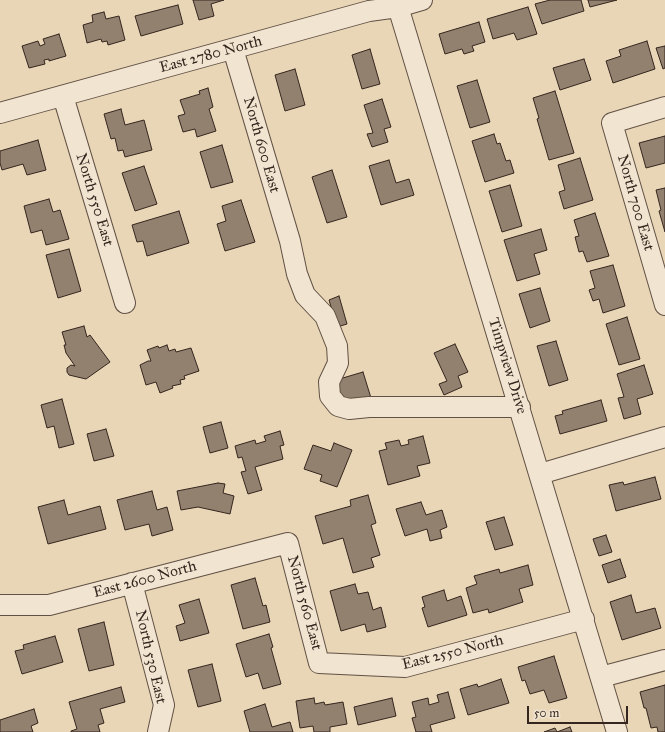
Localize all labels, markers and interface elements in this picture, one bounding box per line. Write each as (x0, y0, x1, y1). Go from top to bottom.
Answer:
street label: East 2780 North (158, 33, 264, 77)
street label: North 600 East (239, 95, 283, 195)
street label: North 550 East (71, 151, 117, 249)
street label: North 700 East (613, 153, 657, 253)
street label: Timpview Drive (484, 316, 530, 416)
street label: North 560 East (283, 554, 325, 652)
street label: East 2600 North (91, 558, 199, 602)
street label: North 530 East (131, 609, 169, 705)
street label: East 2550 North (401, 632, 505, 674)
scale bar (529, 698, 630, 724)
text: 50 m (534, 706, 559, 720)

